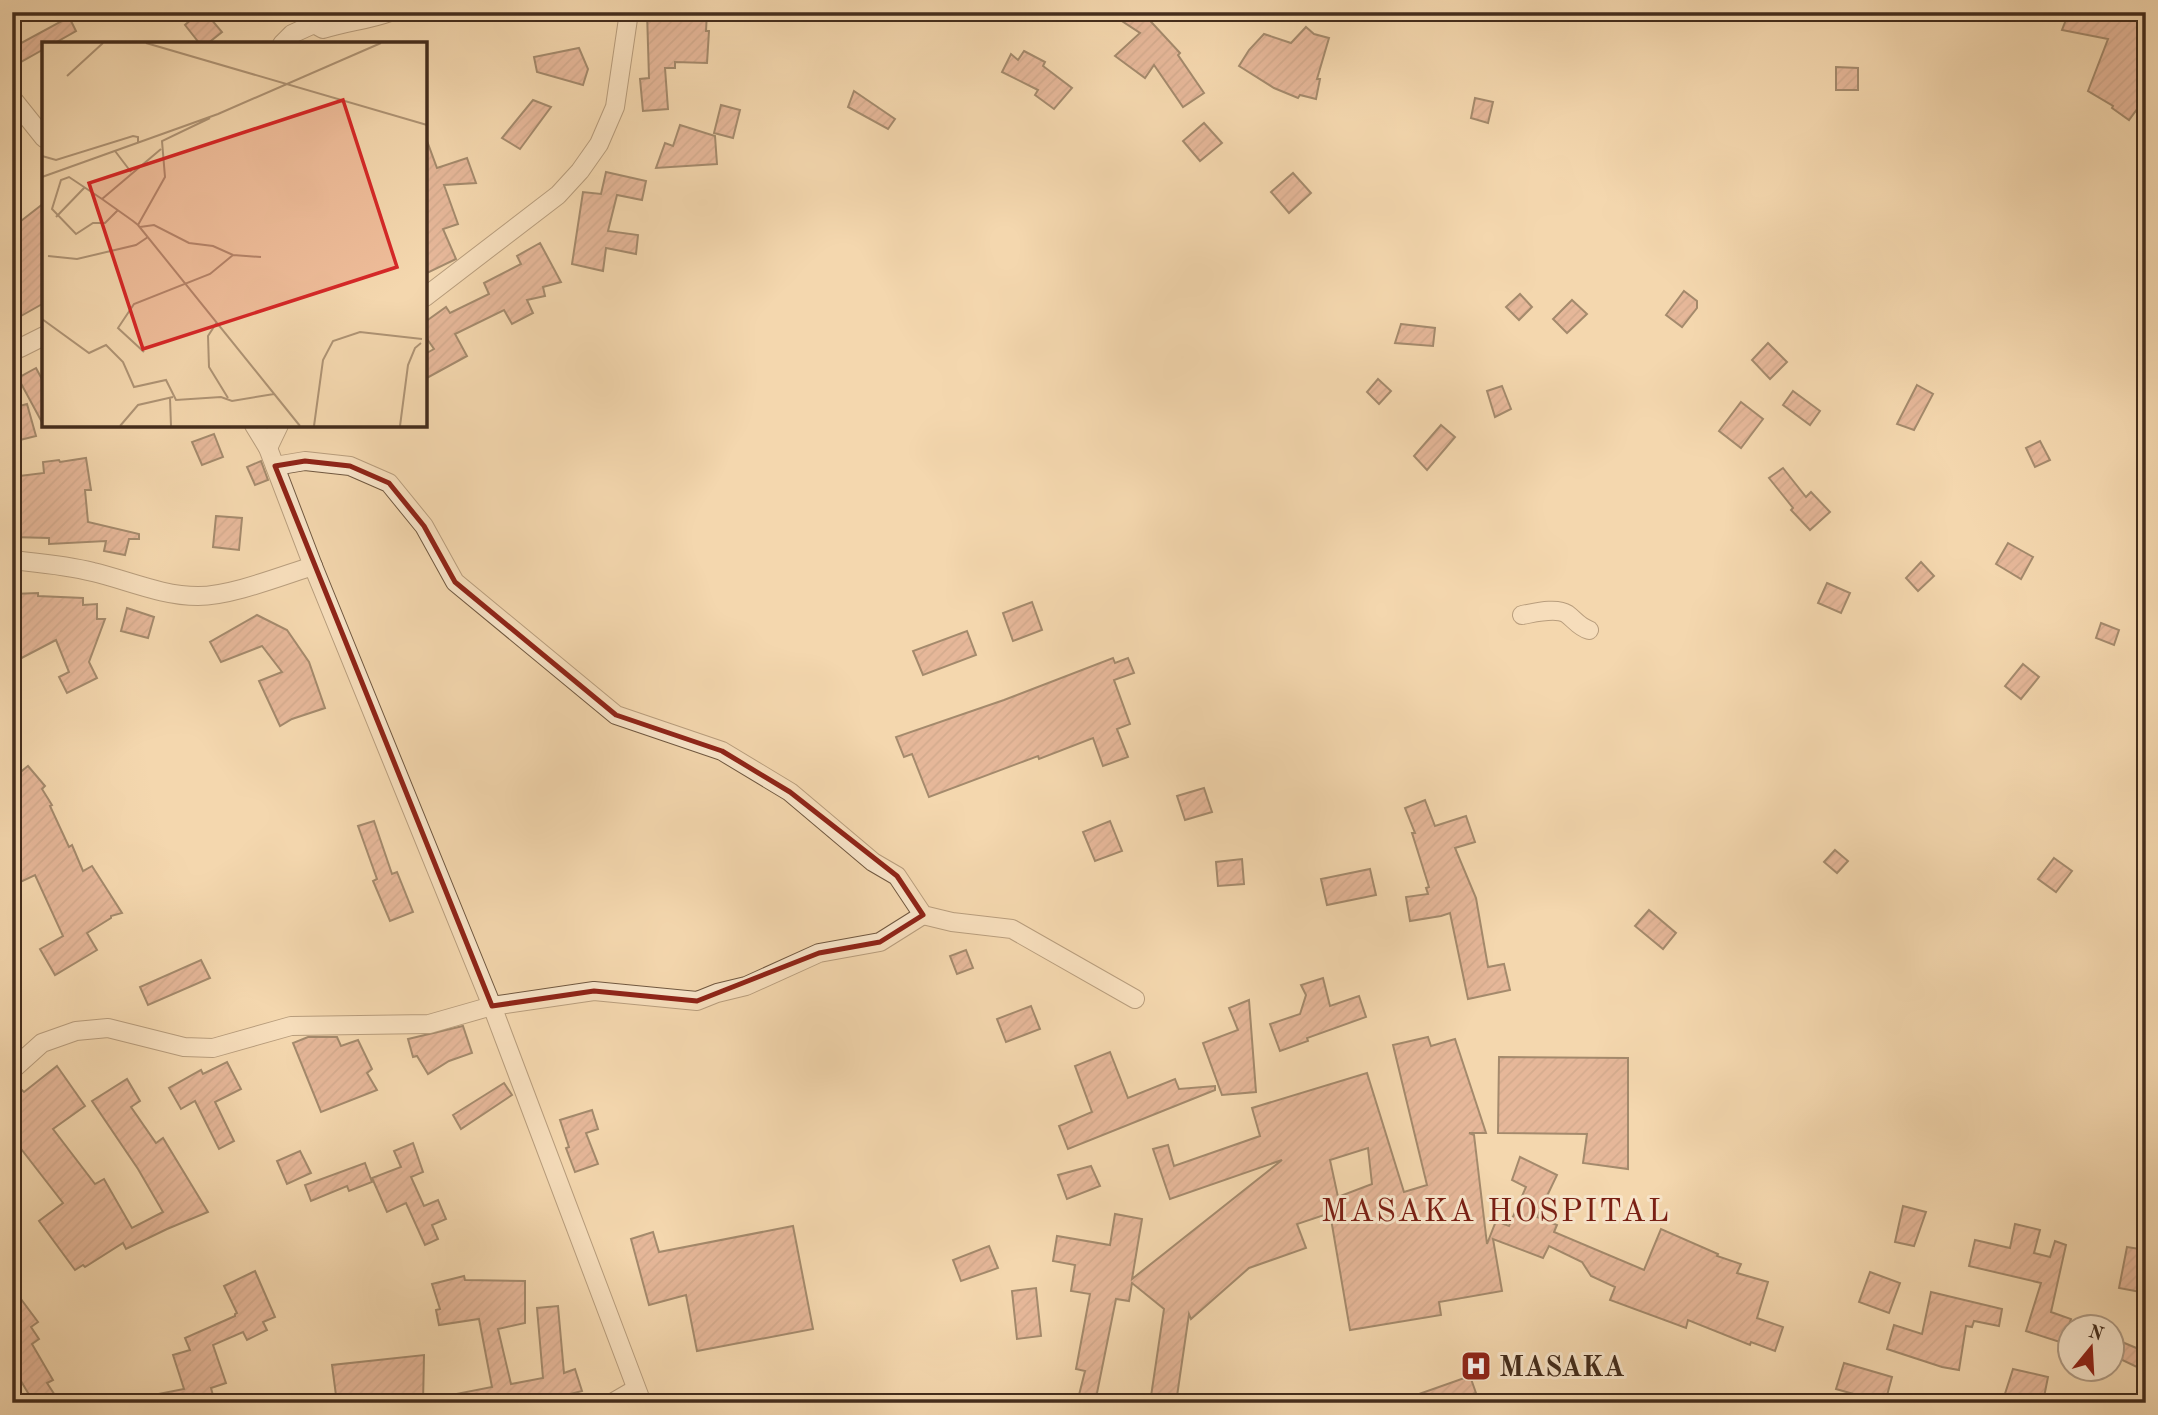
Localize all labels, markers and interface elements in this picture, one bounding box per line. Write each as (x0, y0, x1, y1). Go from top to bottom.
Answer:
inset map (42, 42, 427, 427)
district label: MASAKA HOSPITAL (1321, 1197, 1671, 1229)
north arrow (2056, 1314, 2126, 1384)
text: N (2086, 1323, 2106, 1346)
hospital icon: MASAKA (1459, 1349, 1493, 1383)
place label: MASAKA (1499, 1355, 1625, 1383)

